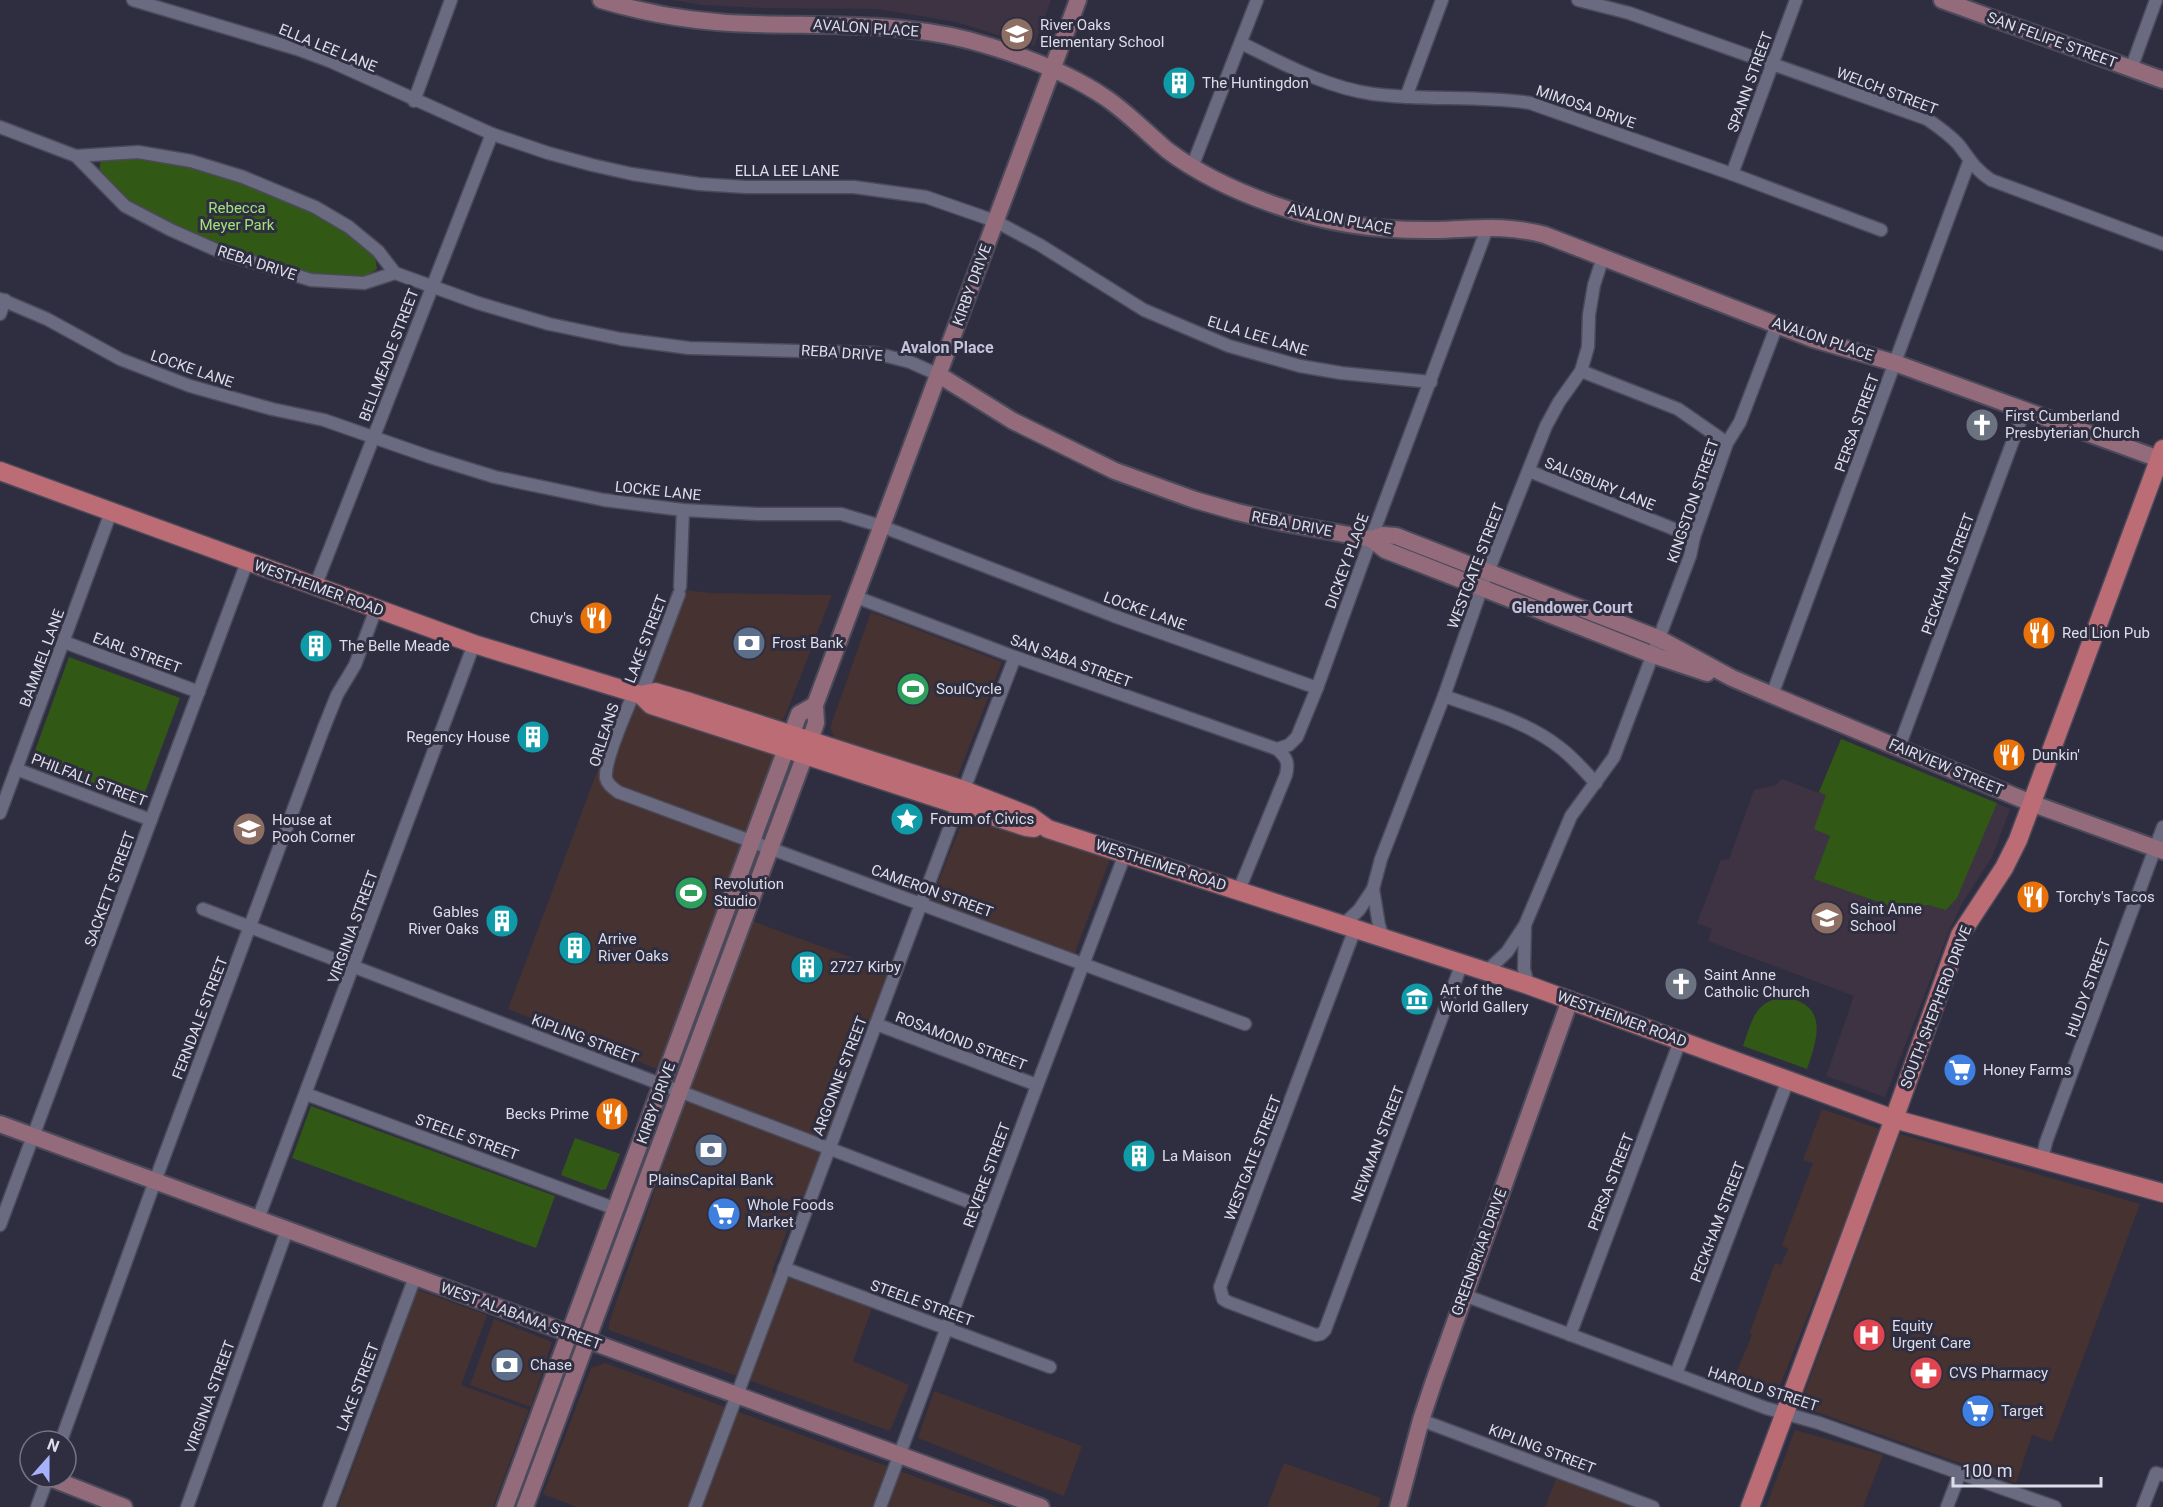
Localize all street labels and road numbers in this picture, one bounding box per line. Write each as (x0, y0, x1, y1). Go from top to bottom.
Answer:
street label: SAN FELIPE STREET (1985, 8, 2120, 72)
street label: AVALON PLACE (813, 15, 920, 41)
street label: ELLA LEE LANE (276, 20, 380, 76)
street label: SPANN STREET (1723, 29, 1777, 135)
street label: WELCH STREET (1834, 63, 1940, 119)
street label: MIMOSA DRIVE (1534, 82, 1639, 133)
street label: ELLA LEE LANE (735, 162, 840, 180)
street label: AVALON PLACE (1286, 200, 1394, 238)
street label: KIRBY DRIVE (949, 241, 995, 328)
street label: REBA DRIVE (215, 242, 299, 284)
street label: BELLMEADE STREET (355, 286, 423, 424)
street label: ELLA LEE LANE (1205, 312, 1311, 360)
street label: AVALON PLACE (1770, 313, 1876, 365)
street label: REBA DRIVE (801, 341, 884, 365)
street label: LOCKE LANE (148, 346, 236, 392)
street label: PERSA STREET (1831, 372, 1883, 474)
street label: KINGSTON STREET (1663, 437, 1723, 565)
street label: SALISBURY LANE (1542, 454, 1658, 515)
street label: LOCKE LANE (614, 478, 702, 505)
street label: WESTGATE STREET (1444, 501, 1508, 631)
street label: REBA DRIVE (1250, 507, 1334, 541)
street label: DICKEY PLACE (1321, 510, 1373, 611)
street label: PECKHAM STREET (1918, 511, 1978, 637)
street label: WESTHEIMER ROAD (252, 556, 386, 620)
street label: LOCKE LANE (1101, 588, 1189, 634)
street label: LAKE STREET (621, 592, 671, 686)
street label: BAMMEL LANE (16, 606, 68, 709)
street label: EARL STREET (90, 629, 184, 677)
street label: SAN SABA STREET (1008, 631, 1134, 691)
street label: ORLEANS (585, 701, 623, 769)
street label: FAIRVIEW STREET (1886, 735, 2006, 799)
street label: PHILFALL STREET (29, 750, 149, 810)
street label: SACKETT STREET (81, 829, 139, 949)
street label: WESTHEIMER ROAD (1093, 835, 1229, 895)
street label: CAMERON STREET (869, 861, 995, 921)
street label: VIRGINIA STREET (324, 868, 382, 986)
street label: SOUTH SHEPHERD DRIVE (1897, 922, 1976, 1091)
street label: HULDY STREET (2062, 936, 2114, 1040)
street label: FERNDALE STREET (168, 954, 232, 1082)
street label: WESTHEIMER ROAD (1555, 987, 1689, 1051)
street label: ROSAMOND STREET (893, 1008, 1029, 1074)
street label: KIPLING STREET (529, 1010, 641, 1068)
street label: ARGONNE STREET (809, 1014, 871, 1138)
street label: KIRBY DRIVE (633, 1059, 679, 1146)
street label: NEWMAN STREET (1348, 1083, 1408, 1205)
street label: WESTGATE STREET (1221, 1093, 1285, 1223)
street label: STEELE STREET (413, 1110, 521, 1164)
street label: REVERE STREET (960, 1120, 1014, 1230)
street label: PERSA STREET (1584, 1131, 1638, 1233)
street label: PECKHAM STREET (1687, 1159, 1749, 1285)
street label: GREENBRIAR DRIVE (1448, 1186, 1511, 1318)
street label: STEELE STREET (868, 1276, 976, 1330)
street label: WEST ALABAMA STREET (438, 1278, 604, 1354)
street label: VIRGINIA STREET (181, 1338, 239, 1456)
street label: LAKE STREET (333, 1340, 383, 1434)
street label: HAROLD STREET (1705, 1363, 1821, 1415)
street label: KIPLING STREET (1486, 1420, 1598, 1478)

